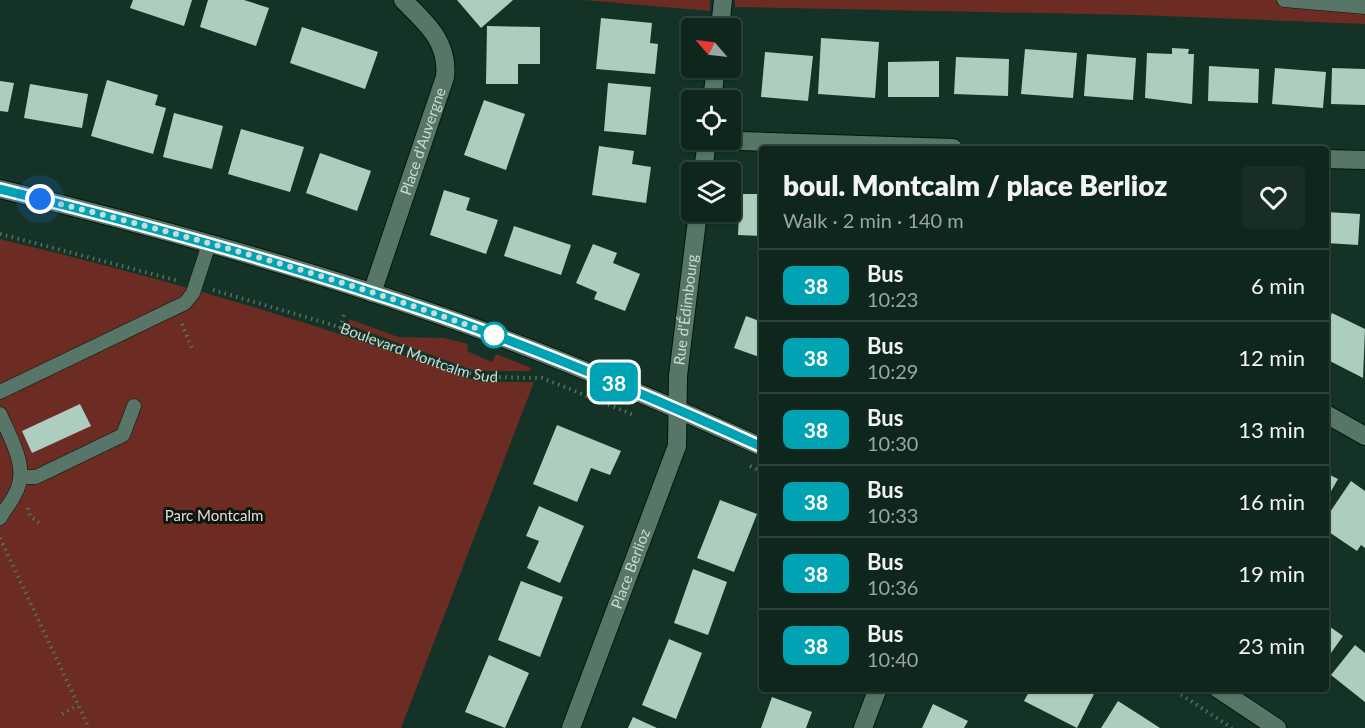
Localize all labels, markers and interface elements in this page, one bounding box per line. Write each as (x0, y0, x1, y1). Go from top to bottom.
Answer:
north arrow (681, 18, 741, 78)
map controls (681, 18, 741, 222)
street label: Place d'Auvergne (396, 85, 449, 197)
button: locate (681, 90, 741, 150)
button: layers (681, 162, 741, 222)
button: heart (1242, 166, 1305, 229)
text: boul. Montcalm / place Berlioz (783, 168, 1167, 202)
your location (25, 184, 55, 214)
text: Walk · 2 min · 140 m (783, 208, 964, 232)
street label: Rue d'Édimbourg (669, 253, 701, 366)
text: Bus (867, 260, 903, 287)
text: 6 min (1251, 272, 1305, 299)
text: 38 (804, 273, 828, 298)
text: 10:23 (867, 287, 918, 311)
street label: Boulevard Montcalm Sud (338, 318, 498, 385)
unlabelled marker (481, 322, 507, 348)
text: Bus (867, 332, 903, 359)
text: 12 min (1238, 344, 1305, 371)
text: 38 (804, 345, 828, 370)
text: 10:29 (867, 359, 918, 383)
line badge: 38 (587, 362, 641, 401)
text: 38 (602, 370, 626, 395)
text: Bus (867, 404, 903, 431)
text: 13 min (1238, 416, 1305, 443)
text: 38 (804, 417, 828, 442)
text: 10:30 (867, 431, 918, 455)
text: Bus (867, 476, 903, 503)
text: 16 min (1238, 488, 1305, 515)
text: 38 (804, 489, 828, 514)
text: 10:33 (867, 503, 918, 527)
park label: Parc Montcalm (165, 506, 263, 524)
street label: Place Berlioz (607, 526, 653, 611)
text: Bus (867, 548, 903, 575)
text: 19 min (1238, 560, 1305, 587)
text: 38 (804, 561, 828, 586)
text: 10:36 (867, 575, 918, 599)
text: Bus (867, 620, 903, 647)
text: 23 min (1238, 632, 1305, 659)
text: 38 (804, 633, 828, 658)
text: 10:40 (867, 647, 918, 671)

